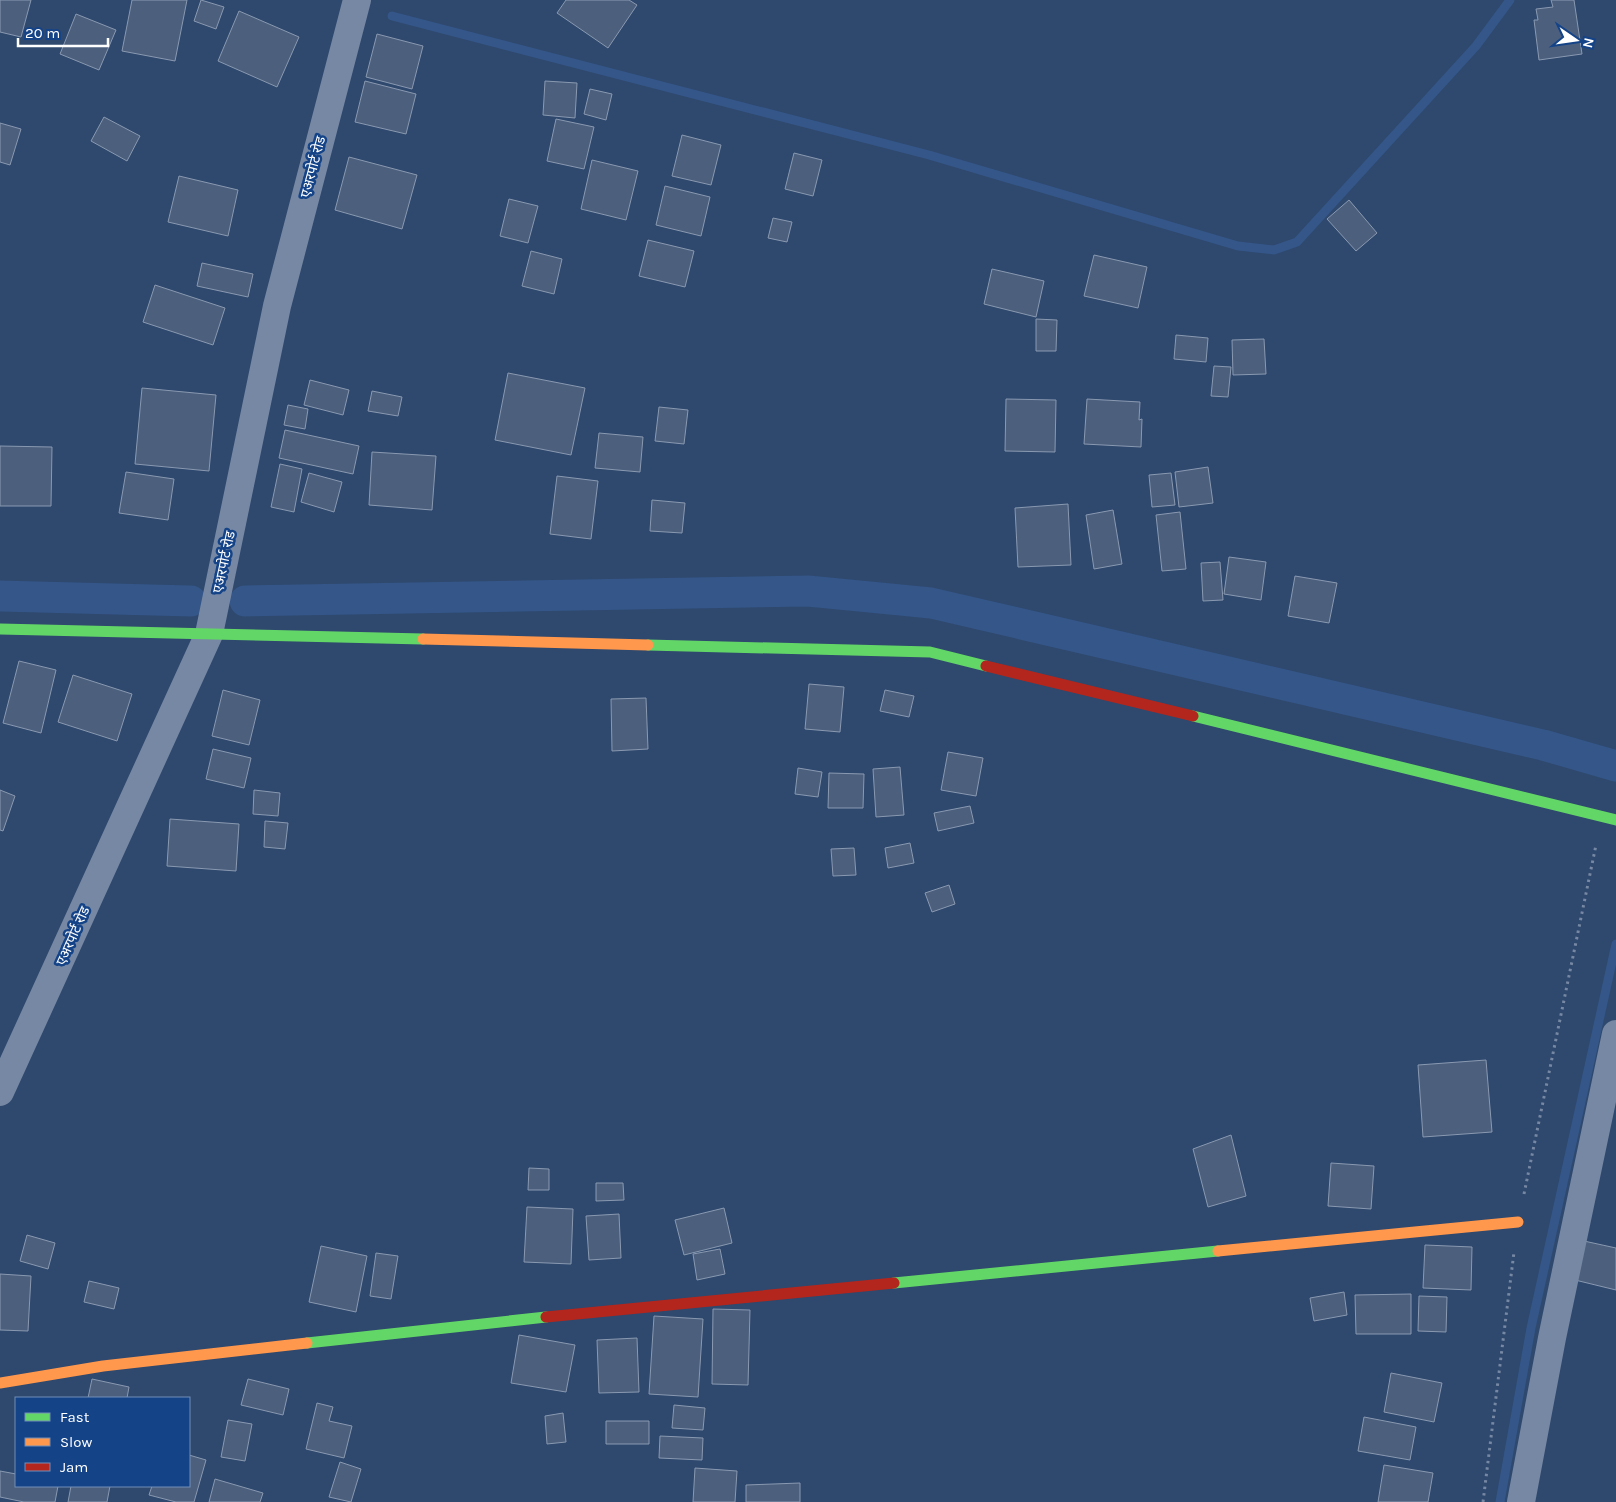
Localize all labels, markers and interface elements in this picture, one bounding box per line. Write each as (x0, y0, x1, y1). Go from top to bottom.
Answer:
scale bar (18, 15, 108, 47)
north arrow (1551, 15, 1601, 65)
text: 20 m (25, 24, 60, 42)
text: N (1579, 36, 1598, 50)
street label: एअरपोर्ट रोड (297, 134, 329, 200)
street label: एअरपोर्ट रोड (209, 529, 239, 595)
street label: एअरपोर्ट रोड (52, 903, 94, 968)
legend (15, 1397, 190, 1487)
text: Fast (60, 1408, 90, 1426)
text: Slow (60, 1433, 92, 1451)
text: Jam (60, 1458, 88, 1476)

